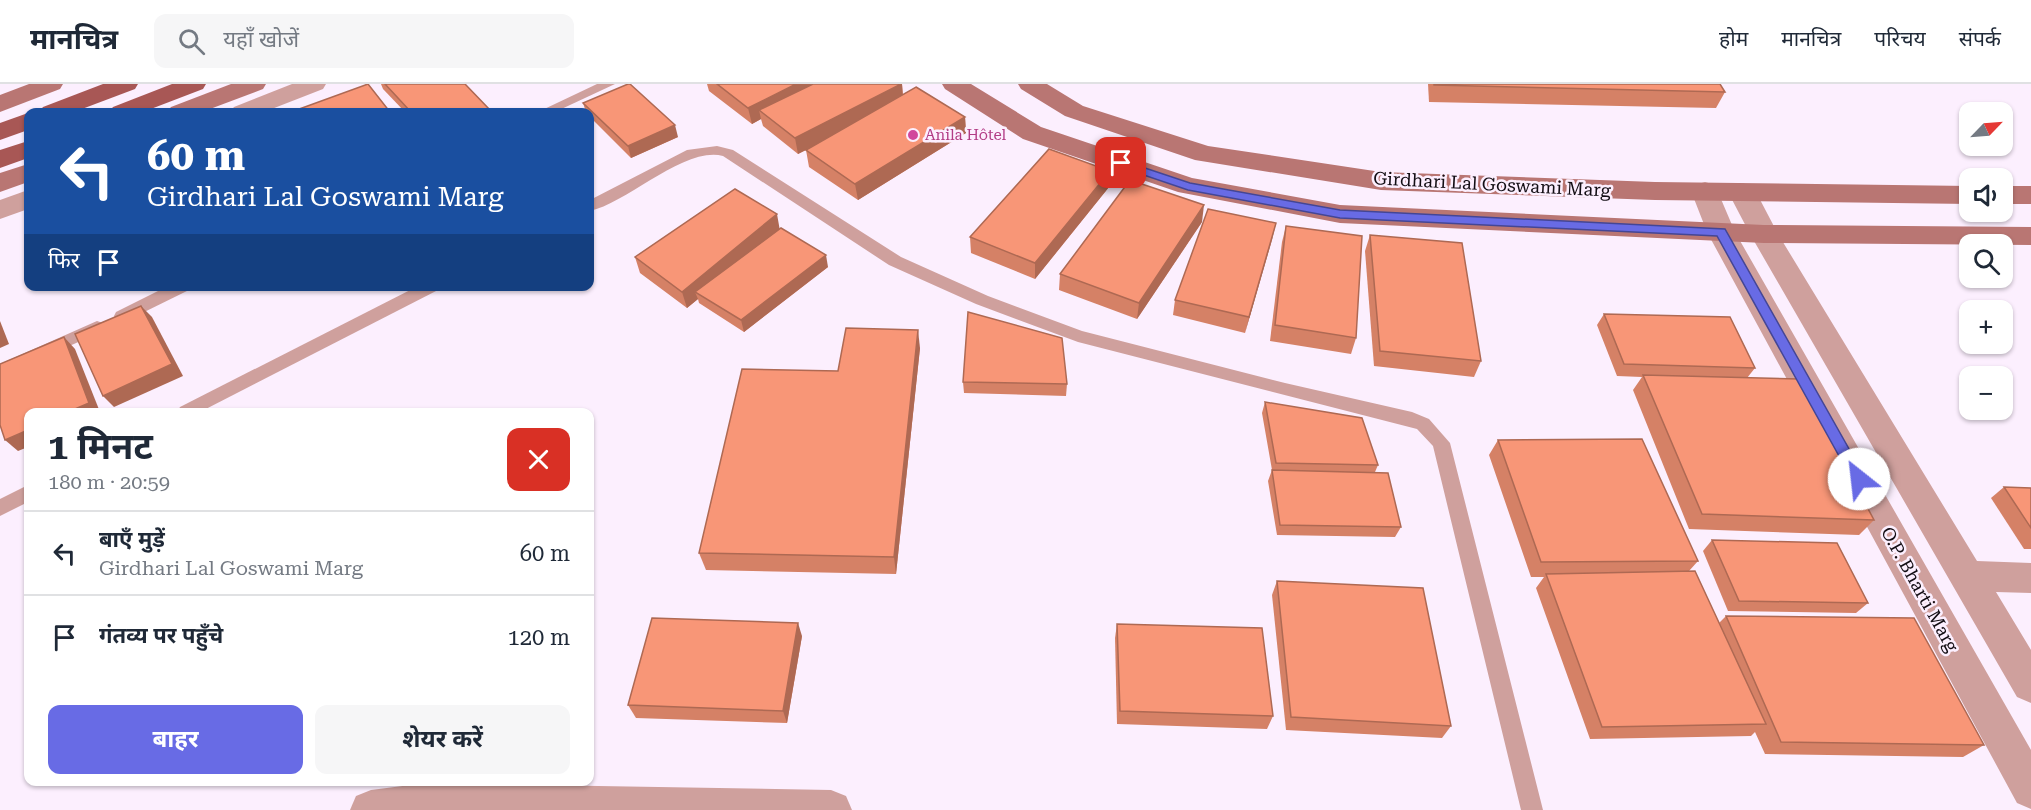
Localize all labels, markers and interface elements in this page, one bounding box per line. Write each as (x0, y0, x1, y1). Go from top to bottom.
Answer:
search box (154, 14, 574, 68)
text: मानचित्र (30, 23, 118, 56)
icon: search (175, 25, 208, 58)
text: यहाँ खोजें (223, 27, 299, 52)
text: होम (1719, 27, 1748, 51)
text: मानचित्र (1781, 27, 1841, 51)
text: परिचय (1874, 27, 1926, 51)
text: संपर्क (1959, 27, 2001, 51)
north arrow (1959, 102, 2013, 156)
map controls (1959, 102, 2013, 420)
place label: Anila Hôtel (925, 126, 1007, 144)
marker: Anila Hôtel (906, 128, 920, 142)
text: 60 m (147, 131, 245, 180)
icon: left (48, 132, 126, 210)
pin (1095, 137, 1146, 188)
icon: arrive (1104, 146, 1137, 179)
street label: Girdhari Lal Goswami Marg (1373, 167, 1612, 201)
button: sound (1959, 168, 2013, 222)
text: Girdhari Lal Goswami Marg (147, 181, 504, 213)
button: search (1959, 234, 2013, 288)
icon: arrive (92, 246, 125, 279)
text: फिर (48, 248, 80, 273)
button: + (1959, 300, 2013, 354)
button: − (1959, 366, 2013, 420)
text: 1 मिनट (48, 426, 153, 468)
button: close (507, 428, 570, 491)
position arrow (1827, 447, 1891, 511)
text: 180 m · 20:59 (48, 470, 170, 494)
street label: O.P. Bharti Marg (1877, 523, 1963, 656)
text: बाएँ मुड़ें (99, 527, 165, 552)
icon: left (48, 537, 81, 570)
text: 60 m (520, 541, 570, 566)
text: Girdhari Lal Goswami Marg (99, 556, 363, 580)
icon: arrive (48, 621, 81, 654)
text: गंतव्य पर पहुँचे (99, 623, 223, 648)
text: 120 m (507, 625, 570, 650)
button: बाहर (48, 705, 303, 774)
button: शेयर करें (315, 705, 570, 774)

